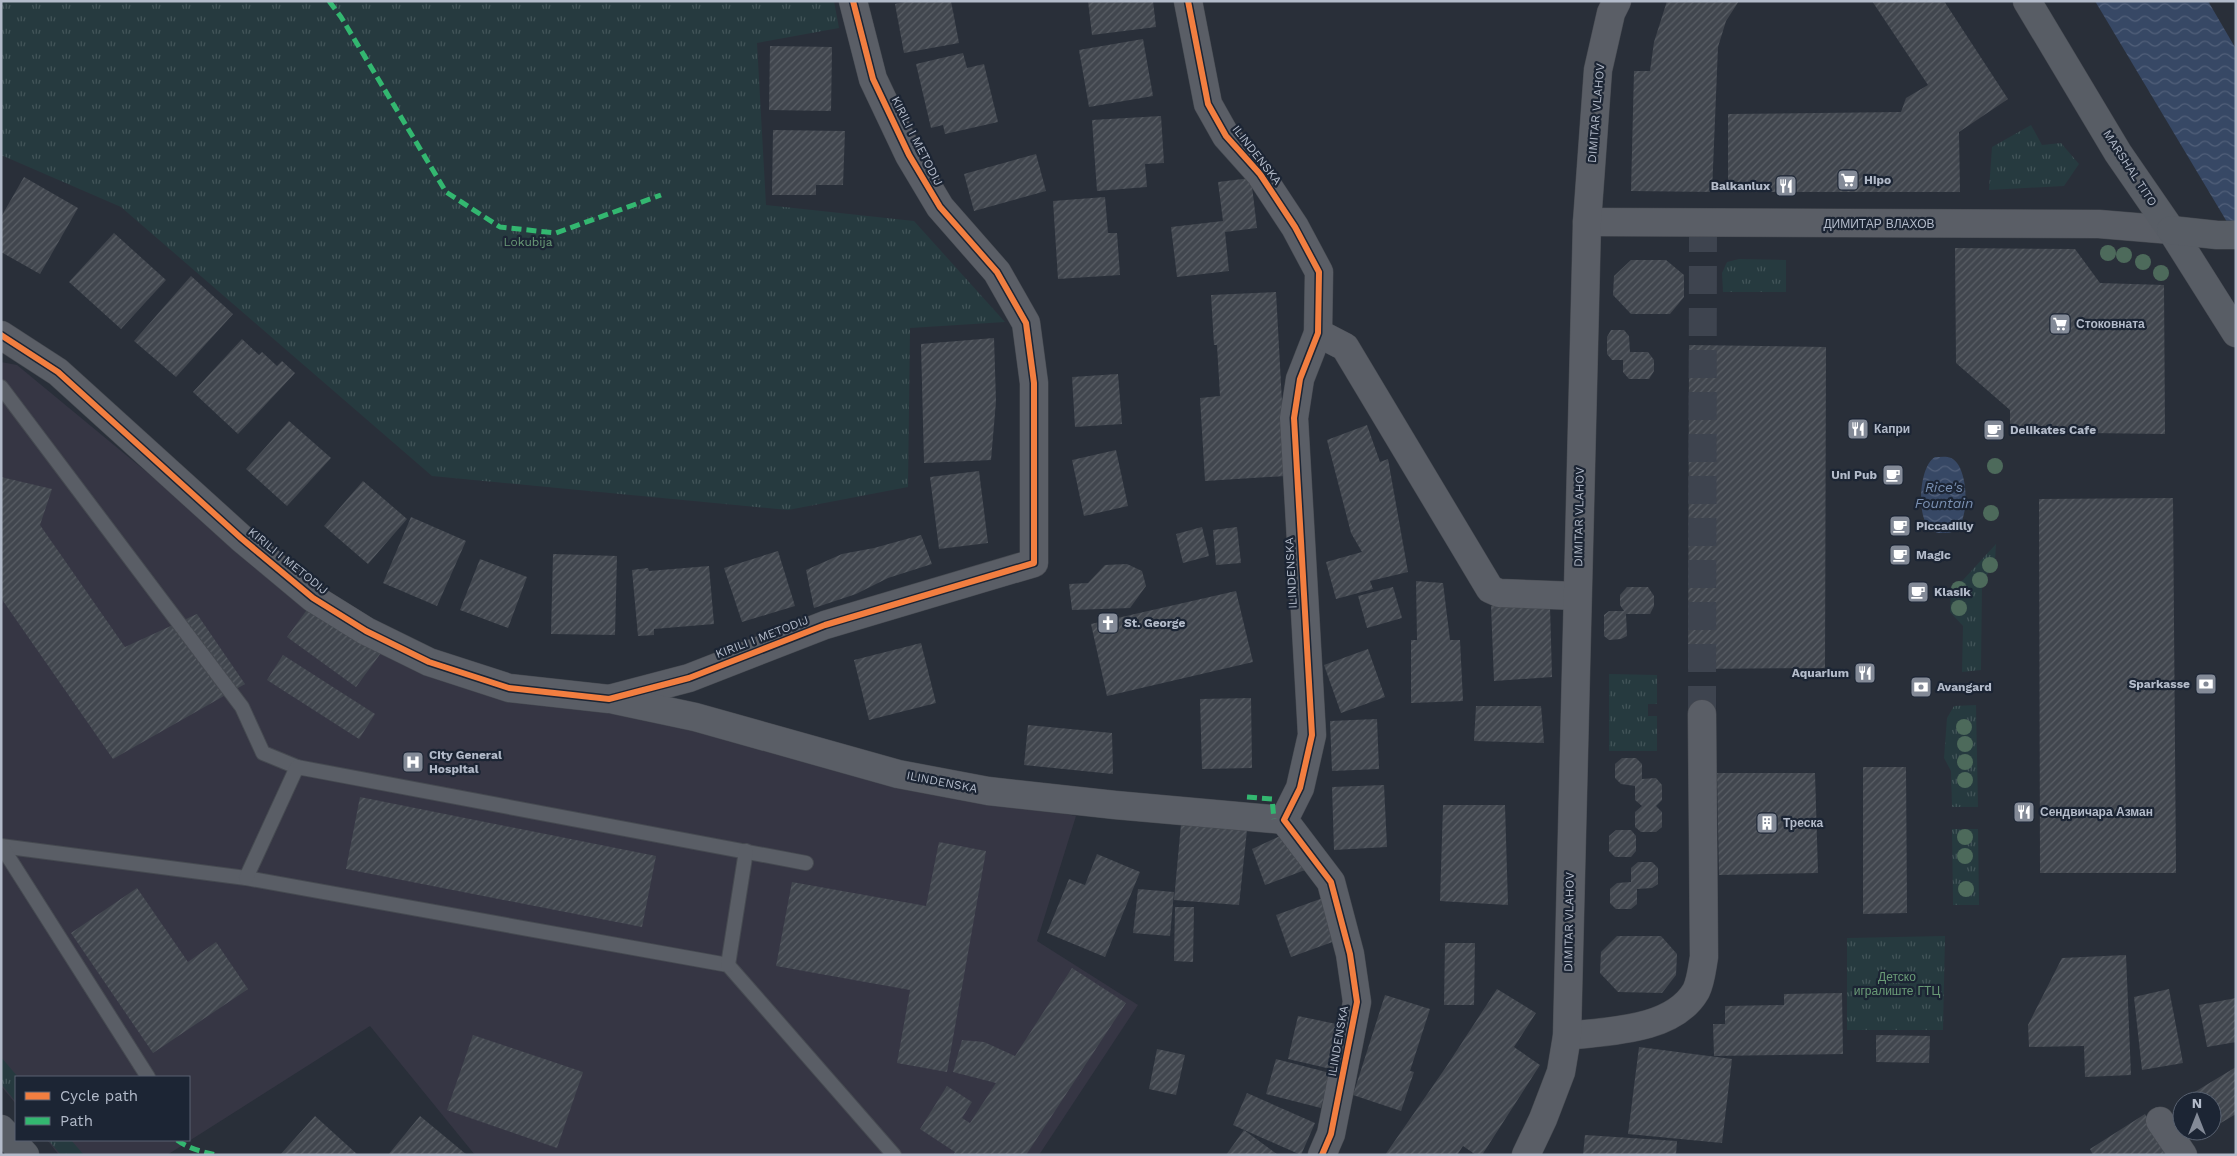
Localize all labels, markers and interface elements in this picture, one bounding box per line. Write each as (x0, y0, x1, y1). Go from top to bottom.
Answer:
street label: DIMITAR VLAHOV (1585, 62, 1607, 163)
street label: KIRILI I METODIJ (888, 94, 946, 188)
street label: ILINDENSKA (1229, 122, 1285, 188)
street label: MARSHAL TITO (2100, 127, 2160, 209)
supermarket icon: Hipo (1836, 168, 1860, 192)
place label: Hipo (1864, 173, 1891, 187)
restaurant icon: Balkanlux (1774, 174, 1798, 198)
place label: Balkanlux (1711, 179, 1770, 193)
street label: ДИМИТАР ВЛАХОВ (1823, 217, 1935, 231)
park label: Lokubija (503, 235, 553, 249)
supermarket icon: Стоковната (2048, 312, 2072, 336)
place label: Стоковната (2076, 317, 2145, 331)
restaurant icon: Капри (1846, 417, 1870, 441)
cafe icon: Delikates Cafe (1982, 418, 2006, 442)
place label: Капри (1874, 422, 1910, 436)
place label: Delikates Cafe (2010, 423, 2096, 437)
cafe icon: Uni Pub (1881, 463, 1905, 487)
street label: DIMITAR VLAHOV (1571, 467, 1587, 567)
place label: Uni Pub (1831, 468, 1877, 482)
water label: Rice's Fountain (1915, 479, 1973, 511)
cafe icon: Piccadilly (1888, 514, 1912, 538)
place label: Piccadilly (1916, 519, 1974, 533)
street label: KIRILI I METODIJ (245, 525, 331, 597)
street label: ILINDENSKA (1282, 537, 1300, 609)
cafe icon: Magic (1888, 543, 1912, 567)
place label: Magic (1916, 548, 1951, 562)
cafe icon: Klasik (1906, 580, 1930, 604)
place label: Klasik (1934, 585, 1971, 599)
church icon: St. George (1096, 611, 1120, 635)
street label: KIRILI I METODIJ (714, 613, 810, 661)
place label: St. George (1124, 616, 1186, 630)
restaurant icon: Aquarium (1853, 661, 1877, 685)
place label: Aquarium (1792, 666, 1849, 680)
bank icon: Sparkasse (2194, 672, 2218, 696)
bank icon: Avangard (1909, 675, 1933, 699)
place label: Sparkasse (2129, 677, 2190, 691)
place label: Avangard (1937, 680, 1992, 694)
place label: City General Hospital (429, 748, 502, 776)
hospital icon: City General Hospital (401, 750, 425, 774)
street label: ILINDENSKA (905, 768, 979, 796)
restaurant icon: Сендвичара Азман (2012, 800, 2036, 824)
place label: Сендвичара Азман (2040, 805, 2153, 819)
building icon: Треска (1755, 811, 1779, 835)
place label: Треска (1783, 816, 1823, 830)
street label: DIMITAR VLAHOV (1561, 872, 1577, 972)
park label: Детско игралиште ГТЦ (1854, 970, 1940, 998)
street label: ILINDENSKA (1325, 1004, 1351, 1078)
legend (15, 1076, 190, 1141)
text: Cycle path (60, 1087, 138, 1105)
north arrow (2172, 1091, 2222, 1141)
text: N (2192, 1095, 2202, 1111)
text: Path (60, 1112, 93, 1130)

